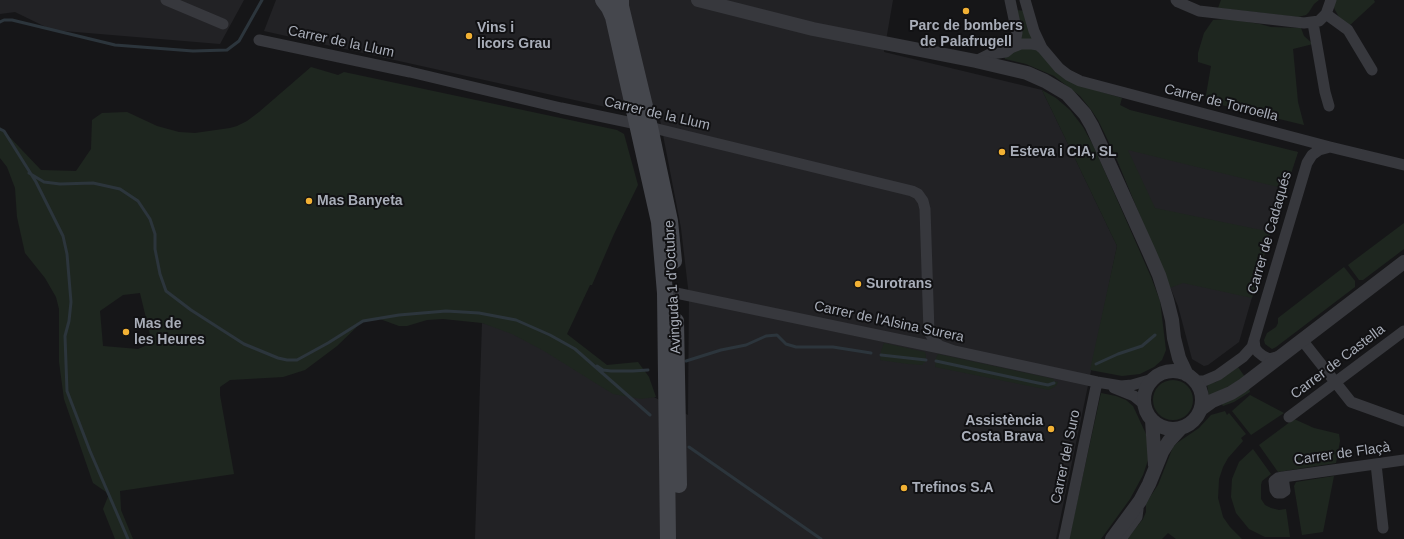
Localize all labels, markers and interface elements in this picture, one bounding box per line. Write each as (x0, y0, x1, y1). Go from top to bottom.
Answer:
marker: Parc de bombers de Palafrugell (961, 6, 971, 16)
place label: Parc de bombers de Palafrugell (909, 18, 1023, 50)
place label: Vins i licors Grau (477, 20, 551, 52)
street label: Carrer de la Llum (286, 23, 396, 61)
marker: Vins i licors Grau (464, 31, 474, 41)
street label: Carrer de Torroella (1162, 81, 1280, 125)
street label: Carrer de la Llum (602, 94, 712, 134)
place label: Esteva i CIA, SL (1010, 144, 1117, 160)
marker: Esteva i CIA, SL (997, 147, 1007, 157)
street label: Carrer de Cadaqués (1244, 170, 1296, 296)
place label: Mas Banyeta (317, 193, 403, 209)
marker: Mas Banyeta (304, 196, 314, 206)
street label: Avinguda 1 d'Octubre (661, 220, 685, 354)
place label: Surotrans (866, 276, 932, 292)
marker: Surotrans (853, 279, 863, 289)
street label: Carrer de l'Alsina Surera (813, 298, 965, 346)
place label: Mas de les Heures (134, 316, 205, 348)
street label: Carrer de Castella (1288, 321, 1388, 403)
marker: Mas de les Heures (121, 327, 131, 337)
street label: Carrer del Suro (1048, 408, 1084, 506)
place label: Assistència Costa Brava (961, 413, 1043, 446)
marker: Assistència Costa Brava (1046, 424, 1056, 434)
street label: Carrer de Flaçà (1293, 439, 1391, 469)
place label: Trefinos S.A (912, 480, 994, 496)
marker: Trefinos S.A (899, 483, 909, 493)

